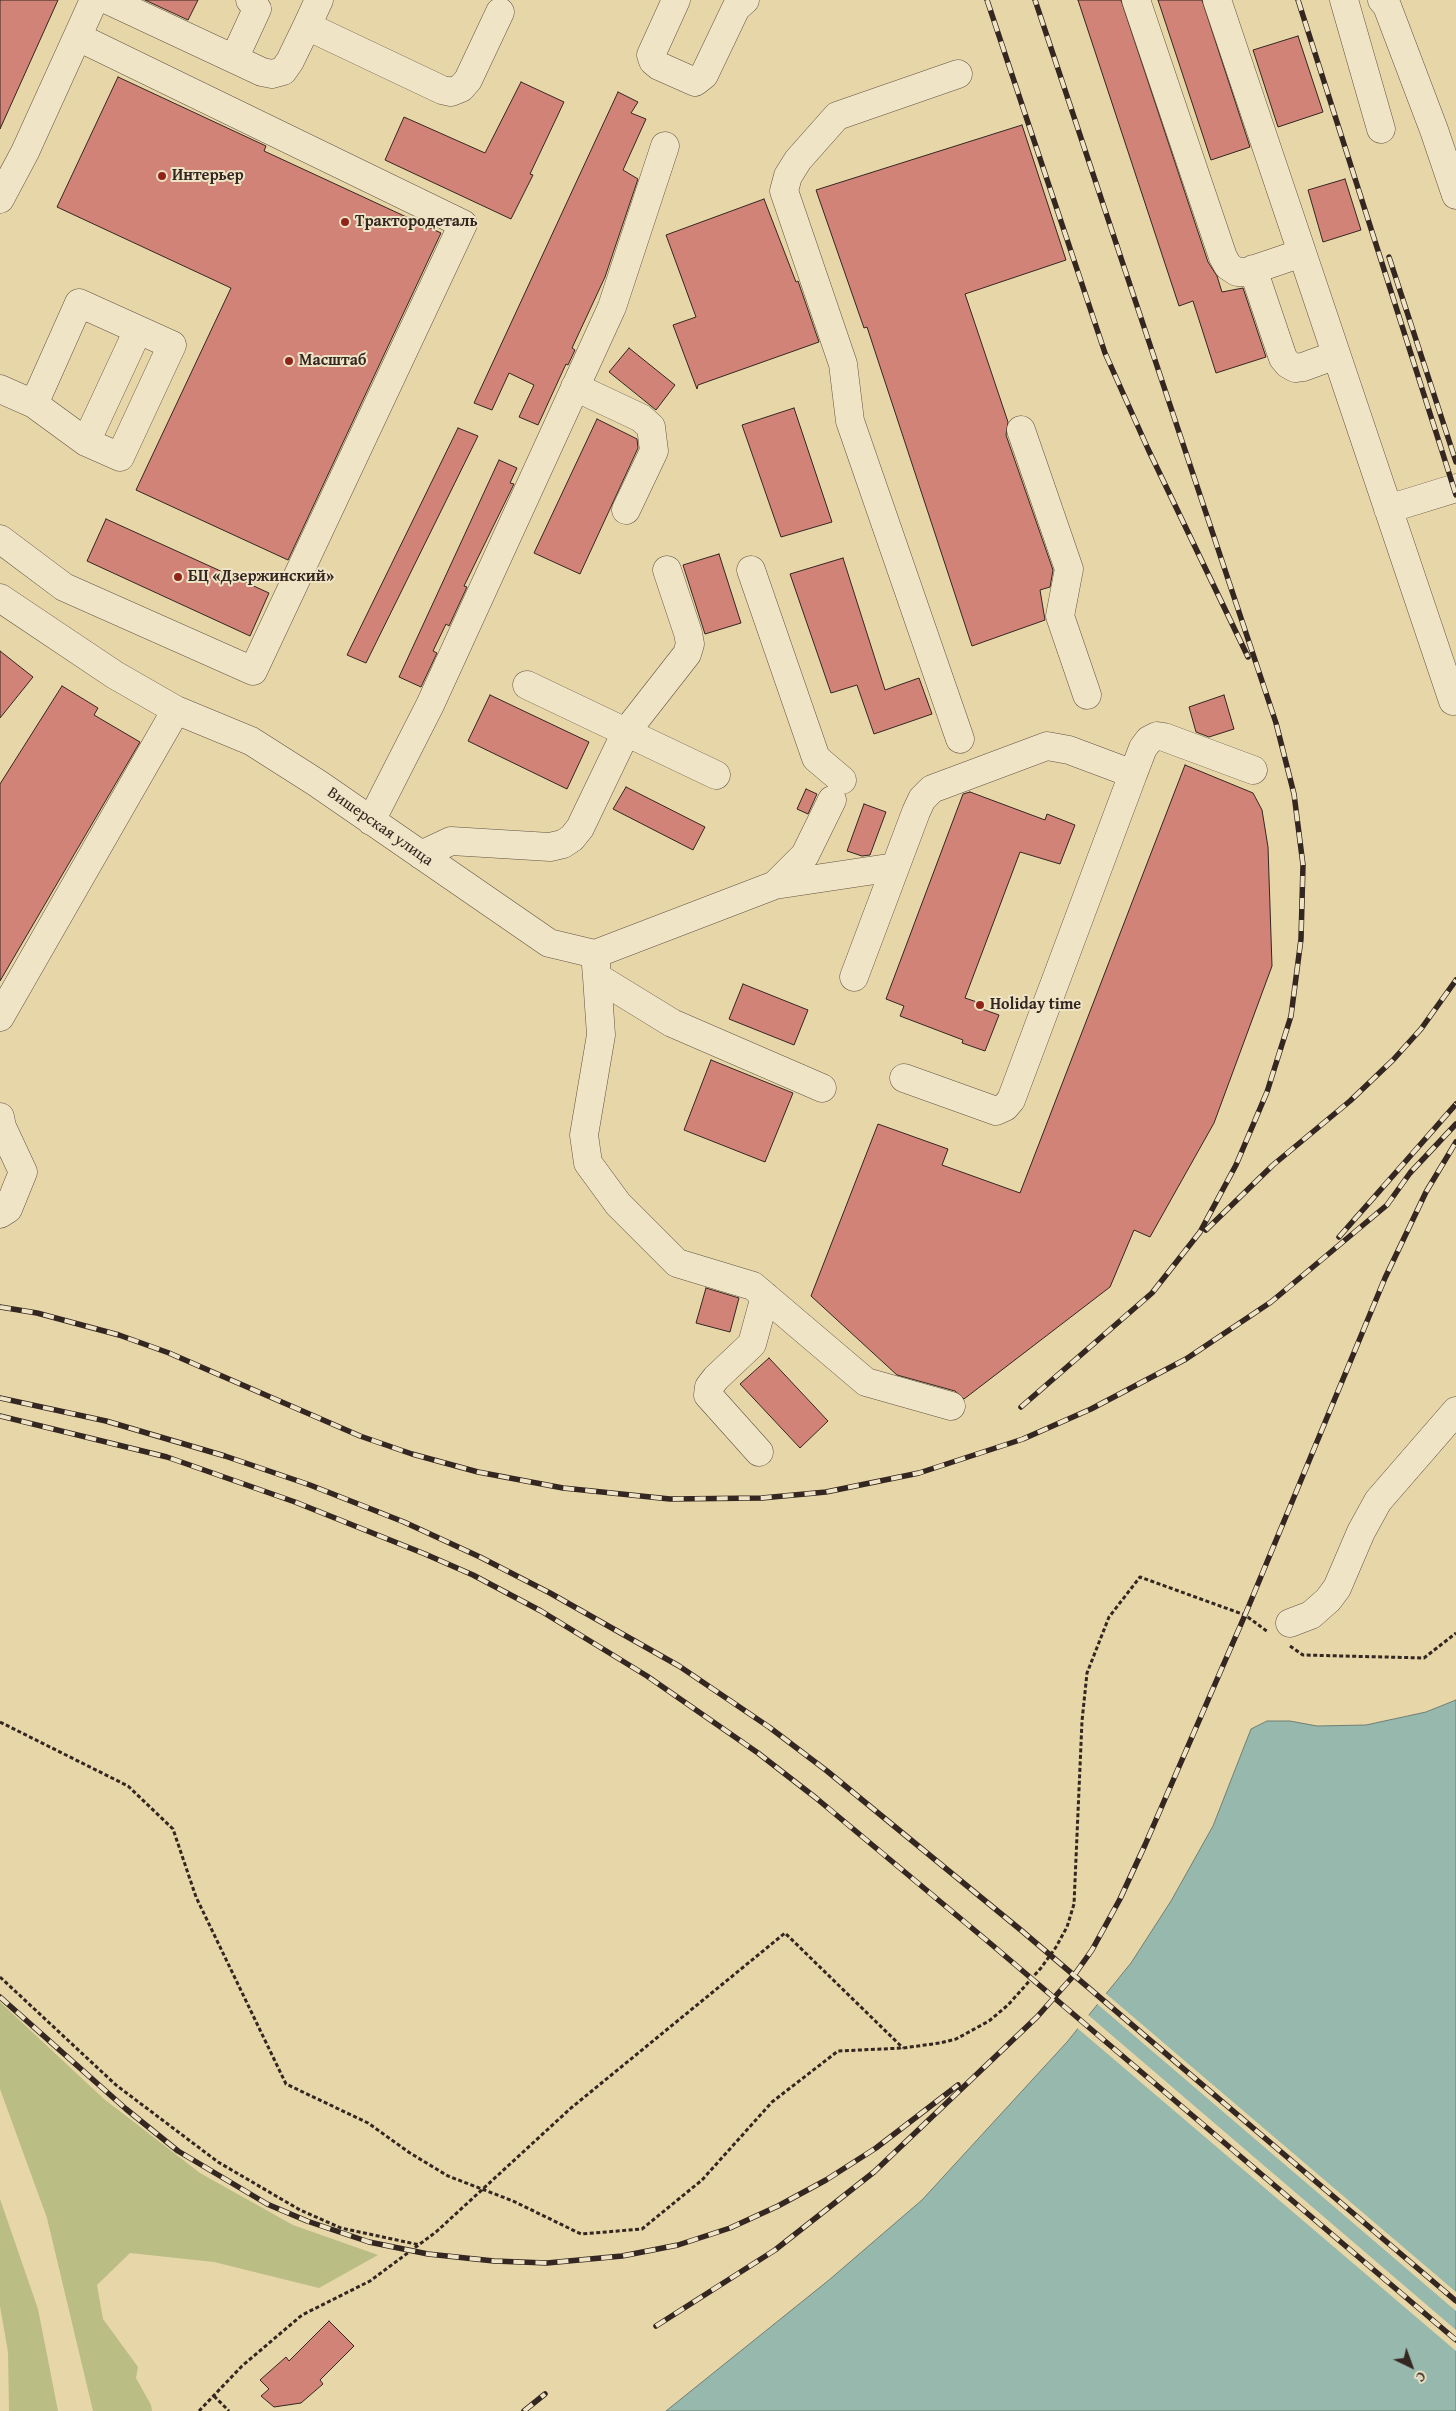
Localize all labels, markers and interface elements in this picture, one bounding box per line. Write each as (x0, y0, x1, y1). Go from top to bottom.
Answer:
place label: Интерьер (172, 166, 244, 186)
marker: Интерьер (156, 170, 168, 182)
place label: Трактородеталь (355, 212, 478, 232)
marker: Трактородеталь (339, 216, 351, 228)
place label: Масштаб (299, 351, 367, 371)
marker: Масштаб (283, 355, 295, 367)
place label: БЦ «Дзержинский» (188, 567, 334, 587)
marker: БЦ «Дзержинский» (172, 571, 184, 583)
street label: Вишерская улица (323, 783, 437, 871)
place label: Holiday time (990, 995, 1081, 1015)
marker: Holiday time (974, 999, 986, 1011)
north arrow (1386, 2341, 1436, 2391)
text: С (1411, 2367, 1431, 2387)

